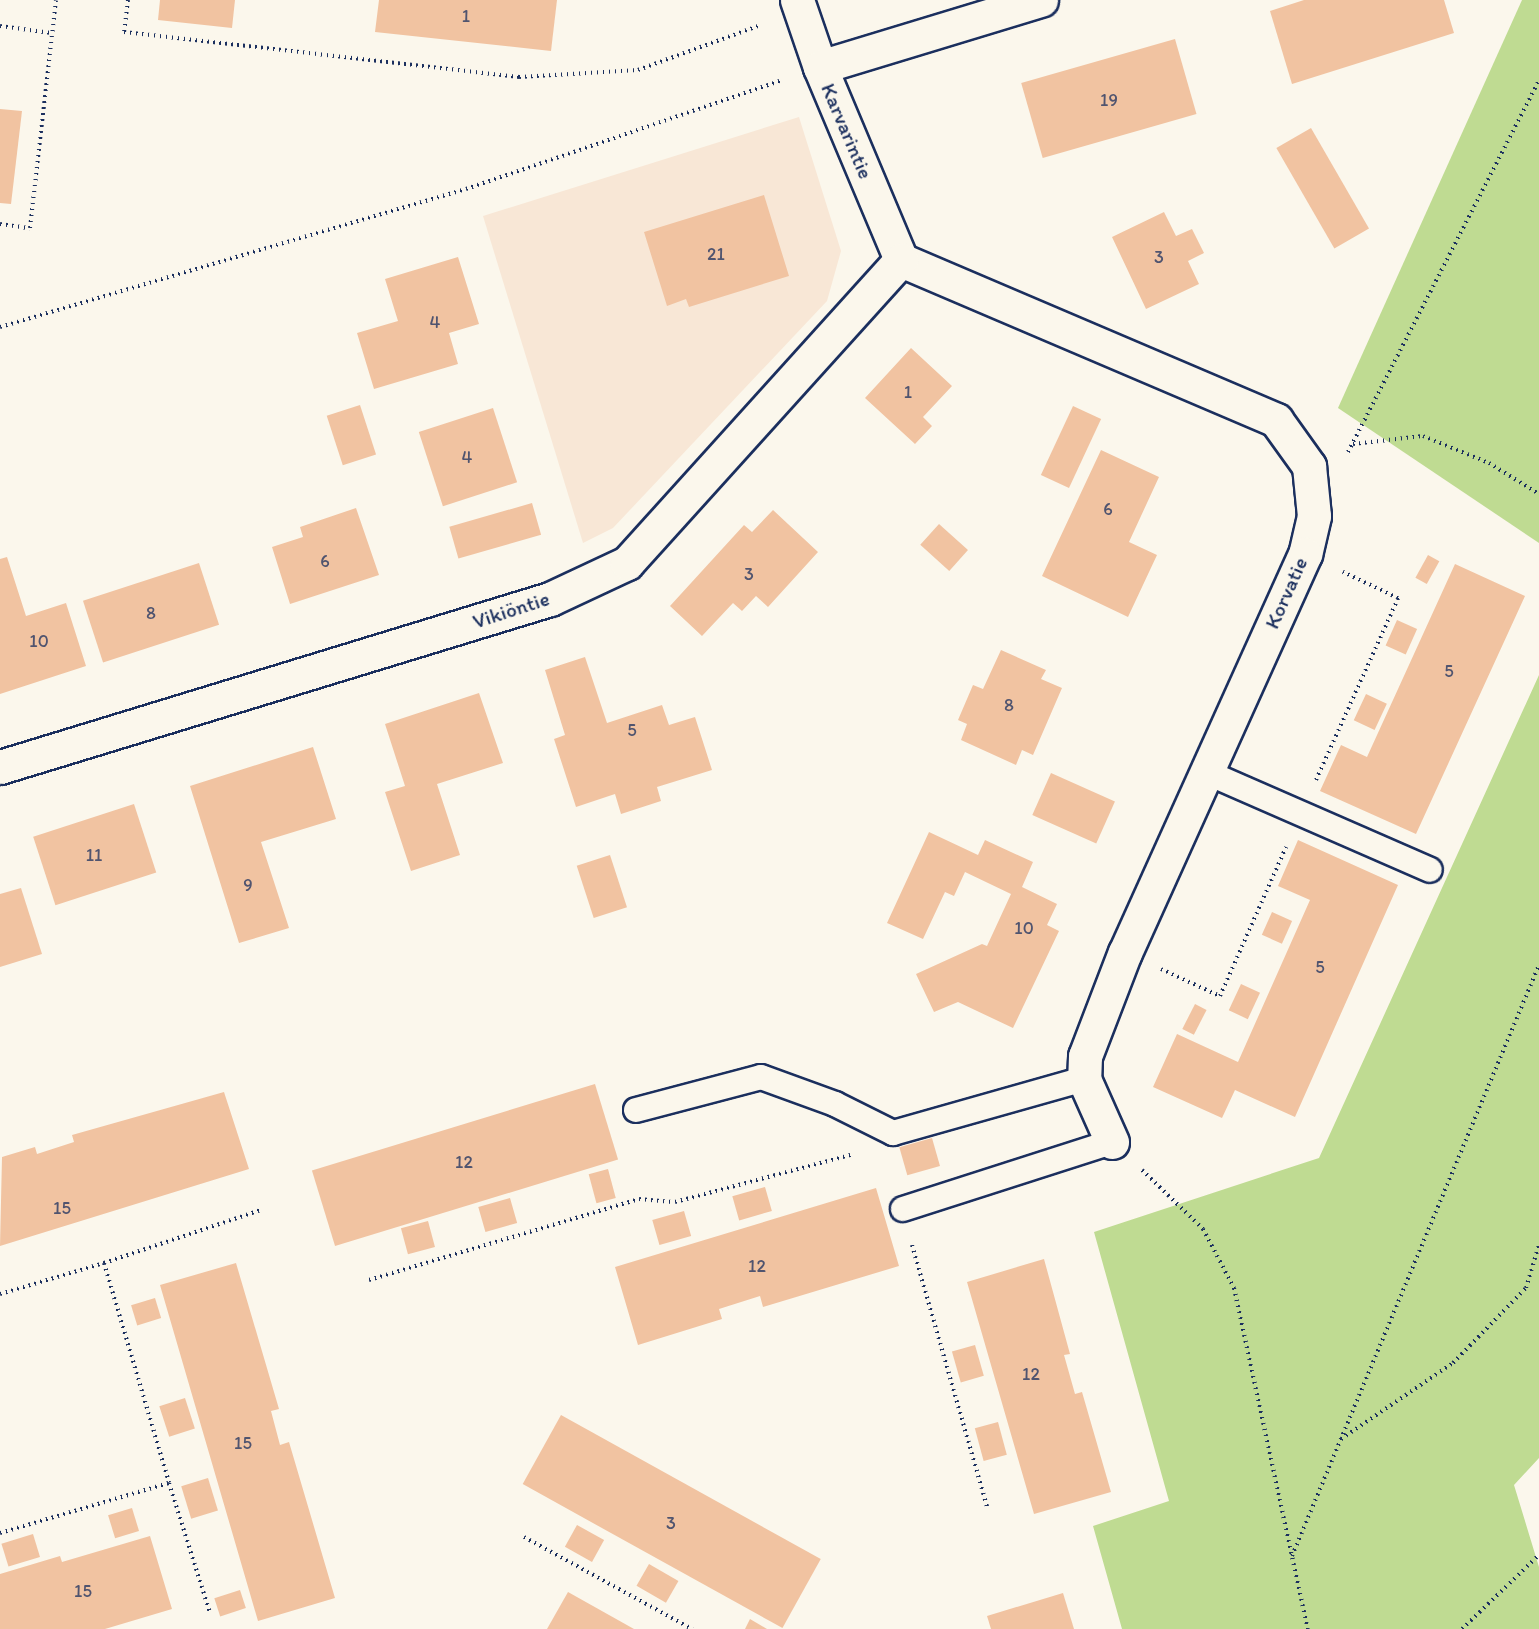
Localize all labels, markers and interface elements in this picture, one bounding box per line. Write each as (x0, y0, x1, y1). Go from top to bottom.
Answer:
house number: 1 (462, 5, 470, 27)
street label: Karvarintie (816, 79, 878, 183)
house number: 19 (1100, 89, 1118, 111)
house number: 21 (707, 243, 725, 265)
house number: 3 (1154, 246, 1164, 268)
house number: 4 (430, 311, 440, 333)
house number: 1 (904, 381, 912, 403)
house number: 4 (462, 446, 472, 468)
house number: 6 (1103, 498, 1113, 520)
house number: 6 (320, 550, 330, 572)
street label: Korvatie (1259, 553, 1313, 633)
house number: 3 (744, 563, 754, 585)
street label: Vikiöntie (469, 586, 553, 634)
house number: 8 (146, 602, 156, 624)
house number: 10 (29, 630, 49, 652)
house number: 5 (1444, 660, 1454, 682)
house number: 8 (1004, 694, 1014, 716)
house number: 5 (627, 719, 637, 741)
house number: 11 (86, 844, 102, 866)
house number: 9 (243, 874, 253, 896)
house number: 10 (1014, 917, 1034, 939)
house number: 5 (1315, 956, 1325, 978)
house number: 12 (455, 1151, 473, 1173)
house number: 15 (53, 1197, 71, 1219)
house number: 12 (748, 1255, 766, 1277)
house number: 12 (1022, 1363, 1040, 1385)
house number: 15 (234, 1432, 252, 1454)
house number: 3 (666, 1512, 676, 1534)
house number: 15 (74, 1580, 92, 1602)

